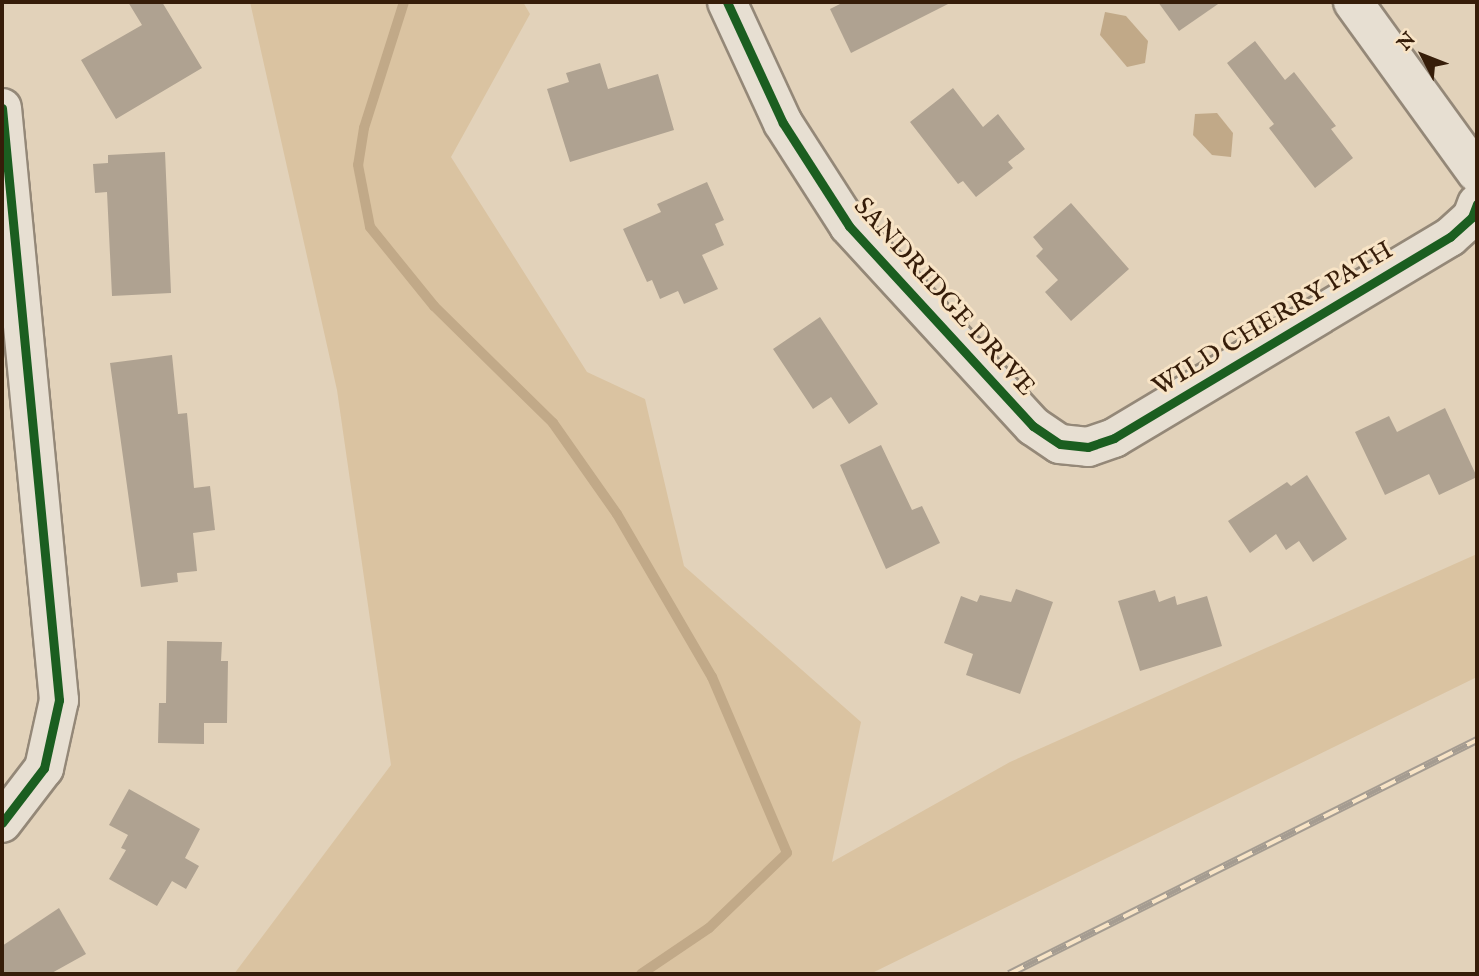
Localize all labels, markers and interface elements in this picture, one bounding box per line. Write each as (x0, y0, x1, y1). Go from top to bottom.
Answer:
north arrow (1388, 21, 1458, 91)
text: N (1393, 28, 1422, 56)
street label: SANDRIDGE DRIVE (847, 191, 1041, 403)
street label: WILD CHERRY PATH (1147, 235, 1399, 403)

